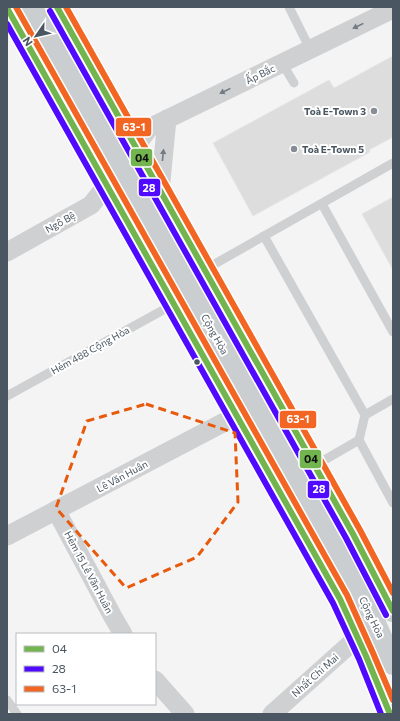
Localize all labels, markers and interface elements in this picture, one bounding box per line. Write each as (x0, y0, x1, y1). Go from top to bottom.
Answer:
north arrow (16, 16, 56, 56)
one-way arrow (352, 23, 364, 29)
text: N (20, 35, 35, 49)
street label: Ấp Bắc (243, 61, 277, 86)
one-way arrow (219, 88, 231, 94)
place label: Toà E-Town 3 (304, 105, 366, 117)
marker: Toà E-Town 3 (369, 106, 379, 116)
line badge: 63-1 (115, 117, 152, 137)
text: 63-1 (123, 120, 145, 133)
place label: Toà E-Town 5 (302, 143, 364, 155)
marker: Toà E-Town 5 (289, 144, 299, 154)
line badge: 04 (130, 148, 153, 167)
one-way arrow (160, 149, 167, 161)
text: 04 (135, 151, 149, 164)
line badge: 28 (138, 178, 161, 197)
text: 28 (143, 181, 156, 194)
street label: Ngô Bệ (43, 209, 77, 235)
street label: Cộng Hòa (199, 312, 231, 356)
street label: Hẻm 488 Cộng Hòa (49, 323, 131, 377)
unlabelled marker (192, 357, 202, 367)
line badge: 63-1 (279, 410, 317, 429)
text: 63-1 (287, 412, 309, 425)
line badge: 04 (299, 449, 322, 469)
text: 04 (304, 452, 318, 465)
street label: Lê Văn Huân (94, 458, 150, 494)
line badge: 28 (307, 480, 330, 499)
text: 28 (313, 482, 326, 495)
street label: Hẻm 15 Lê Văn Huân (62, 529, 116, 615)
street label: Cộng Hòa (357, 594, 387, 640)
legend (16, 633, 156, 705)
text: 04 (52, 641, 67, 655)
street label: Nhất Chi Mai (289, 651, 341, 699)
text: 28 (52, 661, 66, 675)
text: 63-1 (52, 681, 76, 695)

